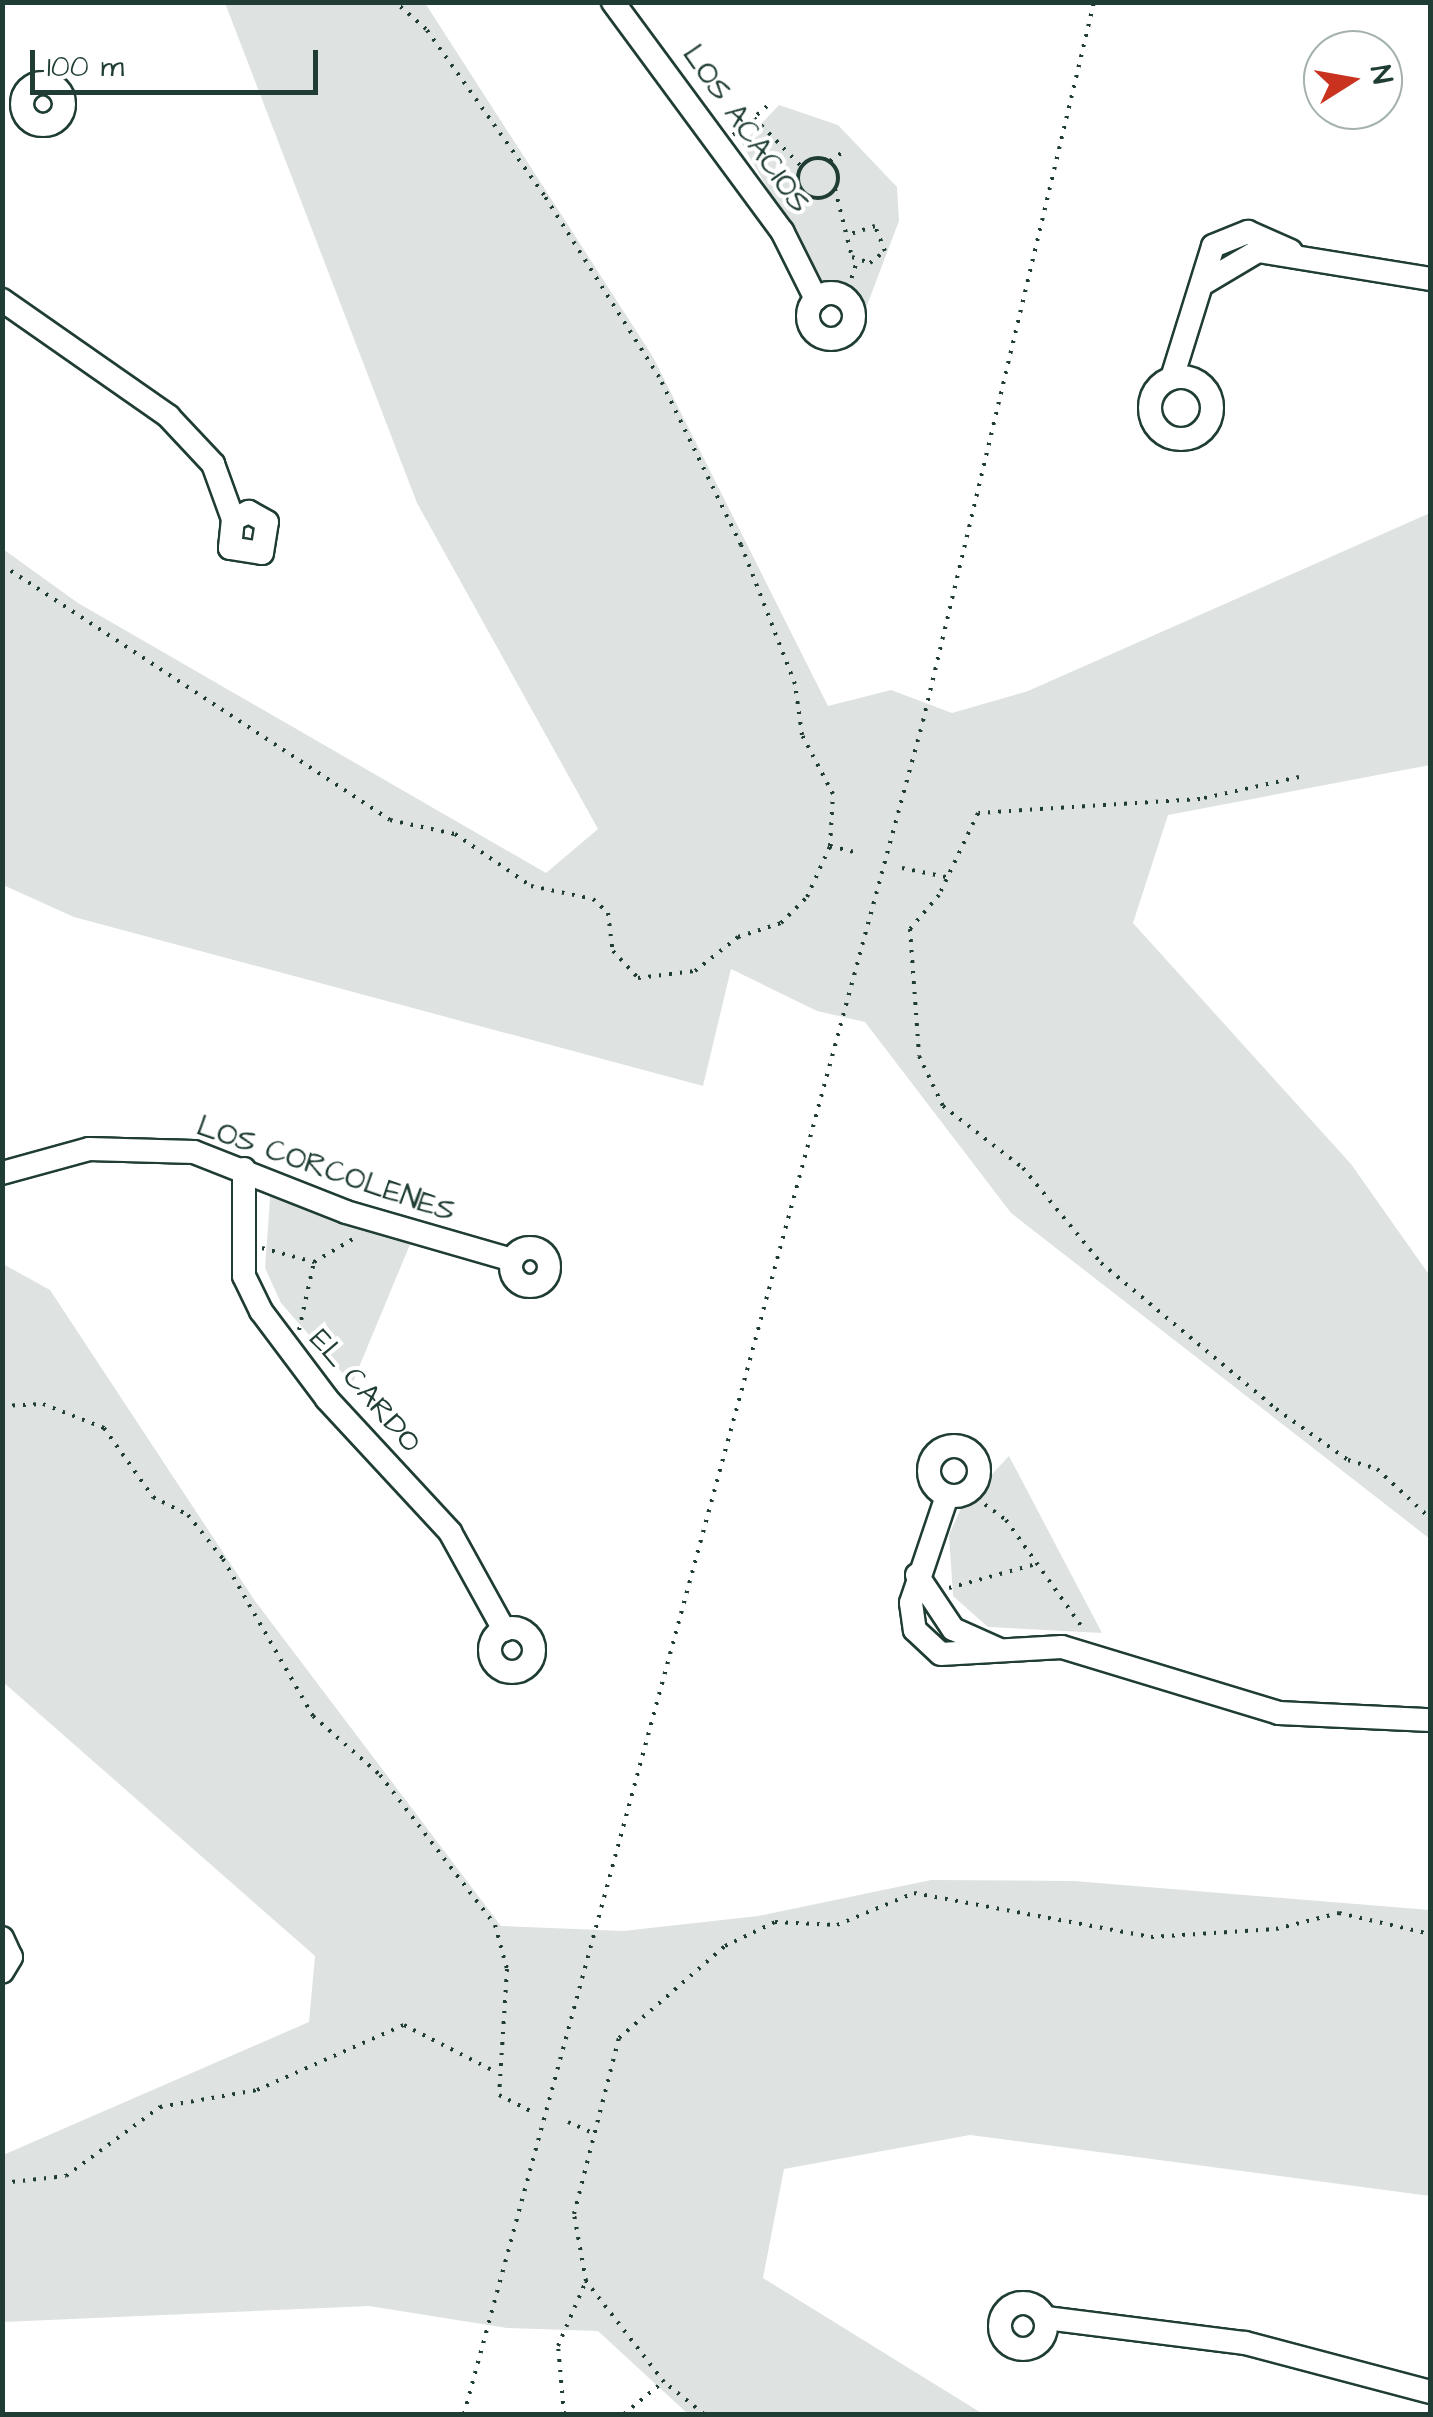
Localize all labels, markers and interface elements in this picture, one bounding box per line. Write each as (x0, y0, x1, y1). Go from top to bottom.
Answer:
scale bar (35, 30, 322, 92)
north arrow (1303, 30, 1403, 130)
street label: LOS ACACIOS (675, 38, 817, 220)
text: 100 m (47, 46, 124, 88)
text: N (1360, 62, 1402, 87)
street label: LOS CORCOLENES (192, 1108, 460, 1230)
street label: EL CARDO (302, 1322, 428, 1460)

